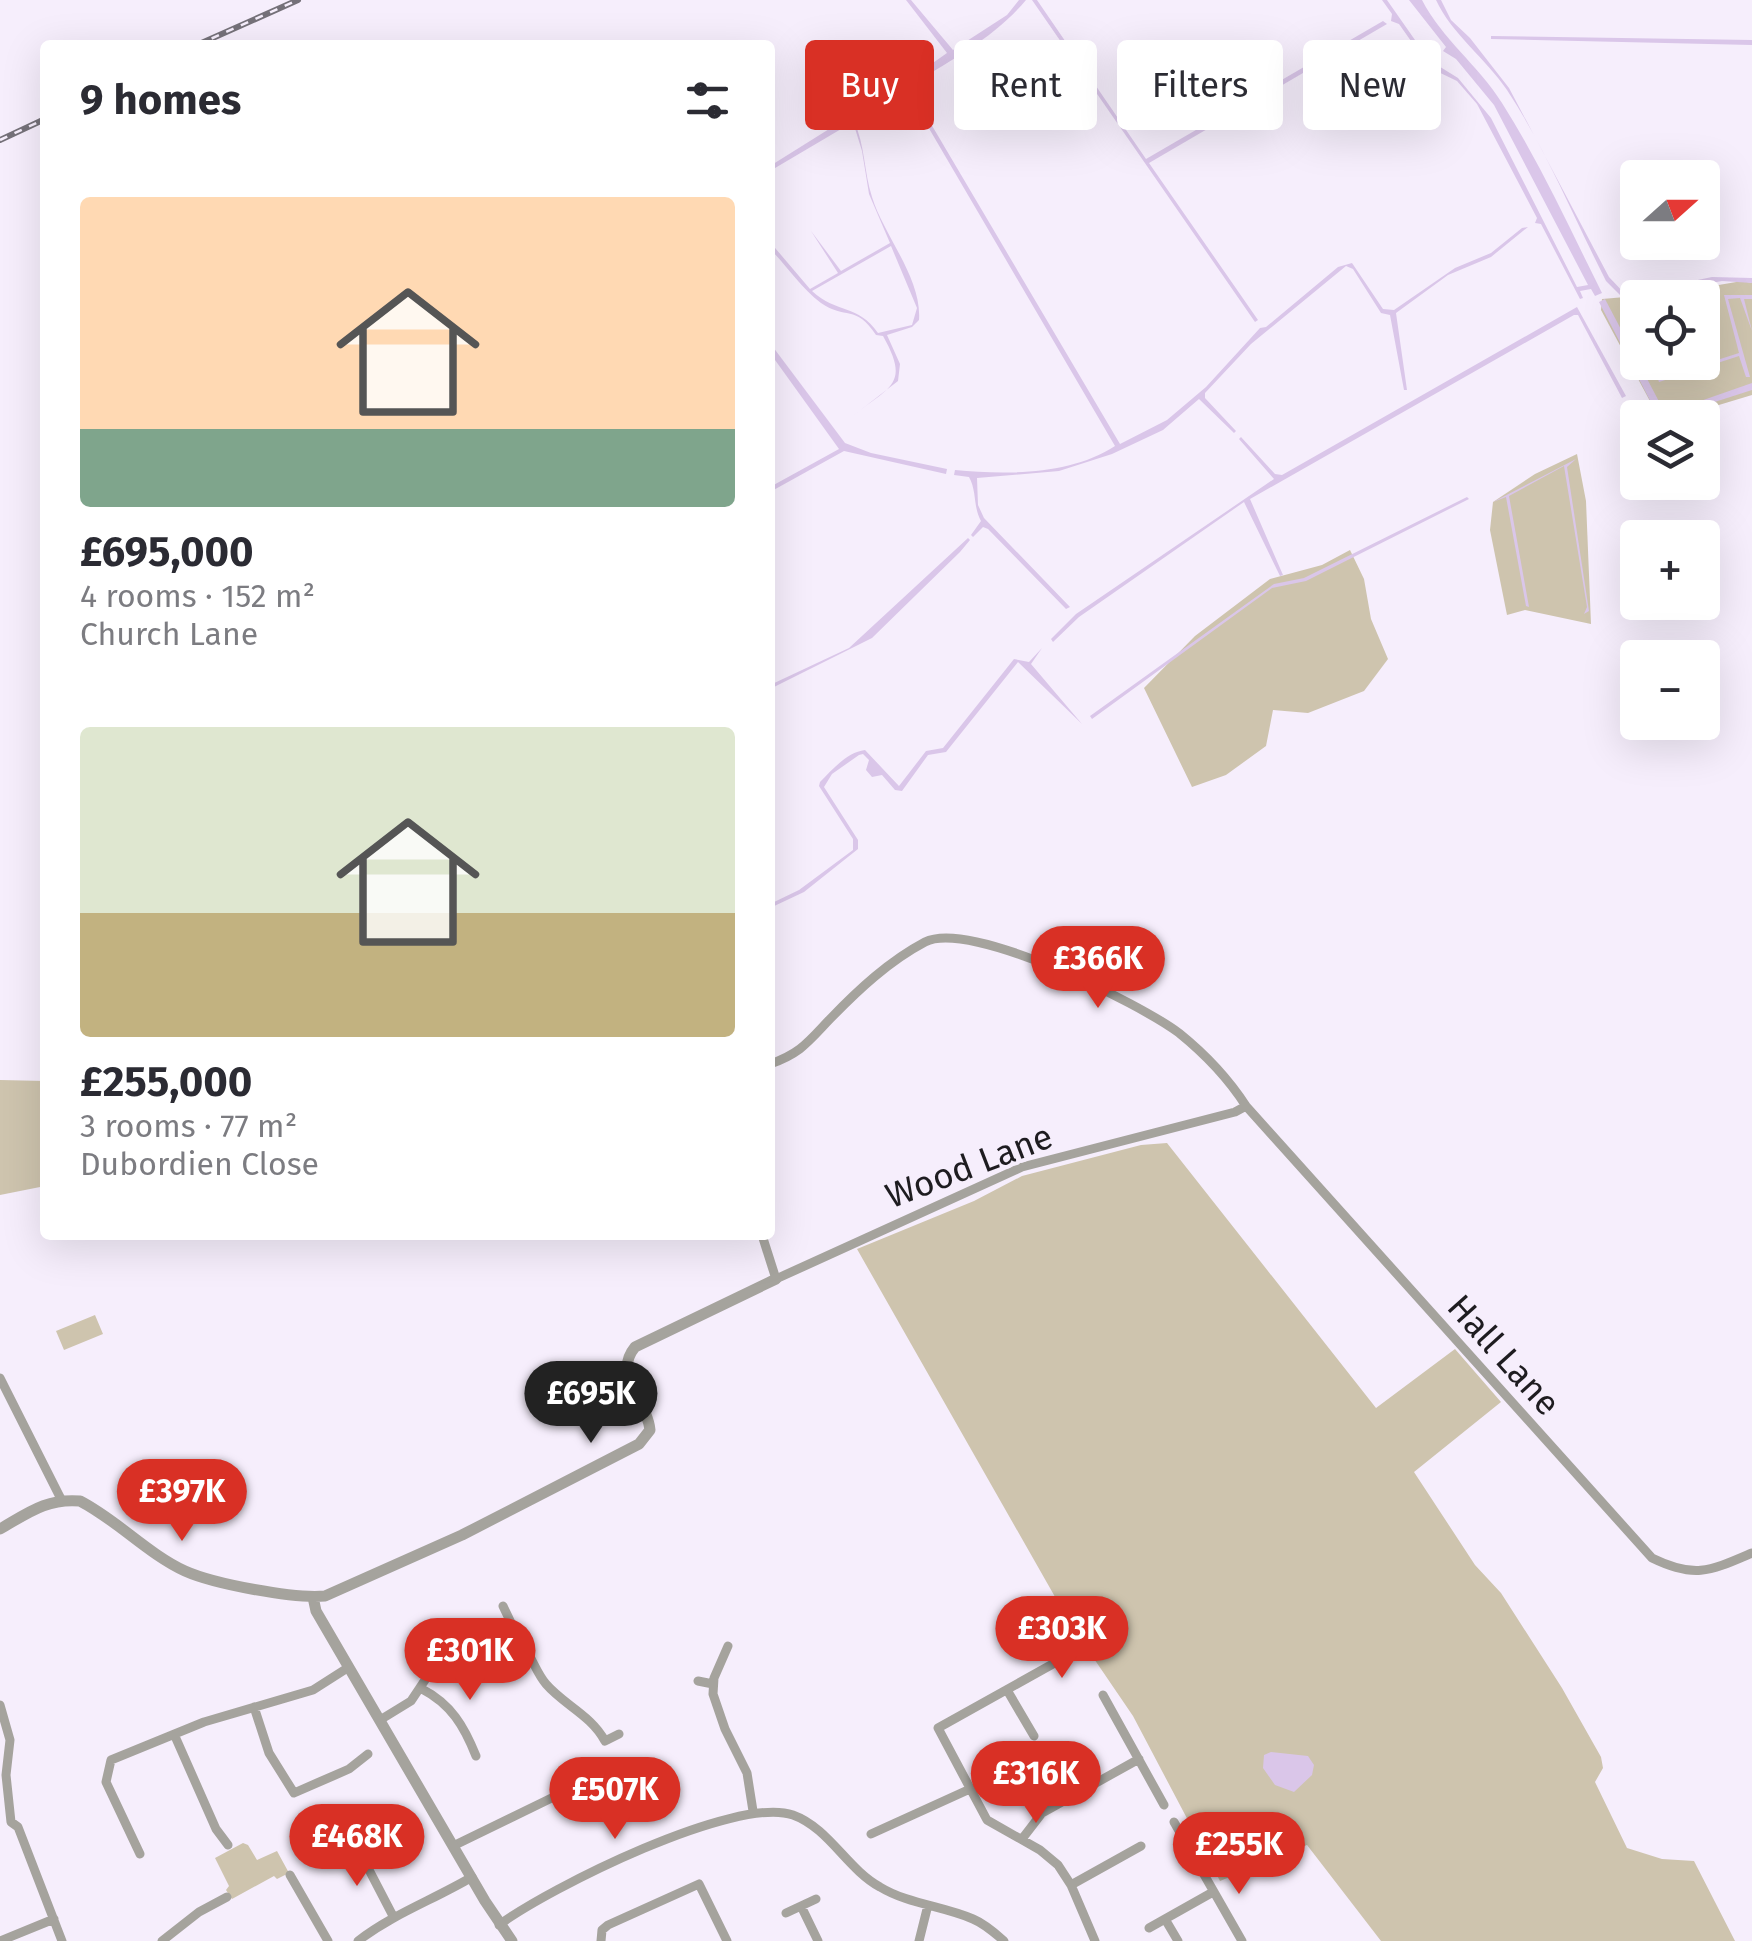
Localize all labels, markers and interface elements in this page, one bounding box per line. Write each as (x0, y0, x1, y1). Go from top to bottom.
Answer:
chip: Buy (805, 40, 934, 130)
chip: Rent (954, 40, 1097, 130)
chip: Filters (1117, 40, 1283, 130)
chip: New (1303, 40, 1441, 130)
icon: filters (680, 73, 735, 128)
text: 9 homes (80, 75, 241, 125)
north arrow (1620, 160, 1720, 260)
map controls (1620, 160, 1720, 740)
icon: home (318, 262, 498, 442)
button: locate (1620, 280, 1720, 380)
button: layers (1620, 400, 1720, 500)
button: + (1620, 520, 1720, 620)
text: £695,000 (80, 527, 254, 577)
text: 4 rooms · 152 m² (80, 577, 315, 615)
text: Church Lane (80, 615, 258, 653)
button: − (1620, 640, 1720, 740)
icon: home (318, 792, 498, 972)
pin: £366K (1028, 926, 1168, 1011)
text: £366K (1053, 939, 1143, 977)
text: £255,000 (80, 1057, 252, 1107)
text: 3 rooms · 77 m² (80, 1107, 297, 1145)
street label: Wood Lane (880, 1115, 1058, 1217)
text: Dubordien Close (80, 1145, 319, 1183)
street label: Hall Lane (1439, 1286, 1569, 1424)
pin: £695K (521, 1361, 661, 1446)
text: £695K (546, 1374, 636, 1412)
pin: £397K (112, 1459, 252, 1544)
text: £397K (139, 1472, 225, 1510)
pin: £303K (992, 1596, 1132, 1681)
text: £303K (1017, 1609, 1107, 1647)
pin: £301K (400, 1618, 540, 1703)
text: £301K (426, 1631, 514, 1669)
pin: £316K (966, 1741, 1106, 1826)
text: £316K (993, 1754, 1079, 1792)
pin: £507K (545, 1757, 685, 1842)
text: £507K (571, 1770, 659, 1808)
pin: £468K (287, 1804, 427, 1889)
pin: £255K (1169, 1812, 1309, 1897)
text: £468K (311, 1817, 403, 1855)
text: £255K (1195, 1825, 1283, 1863)

